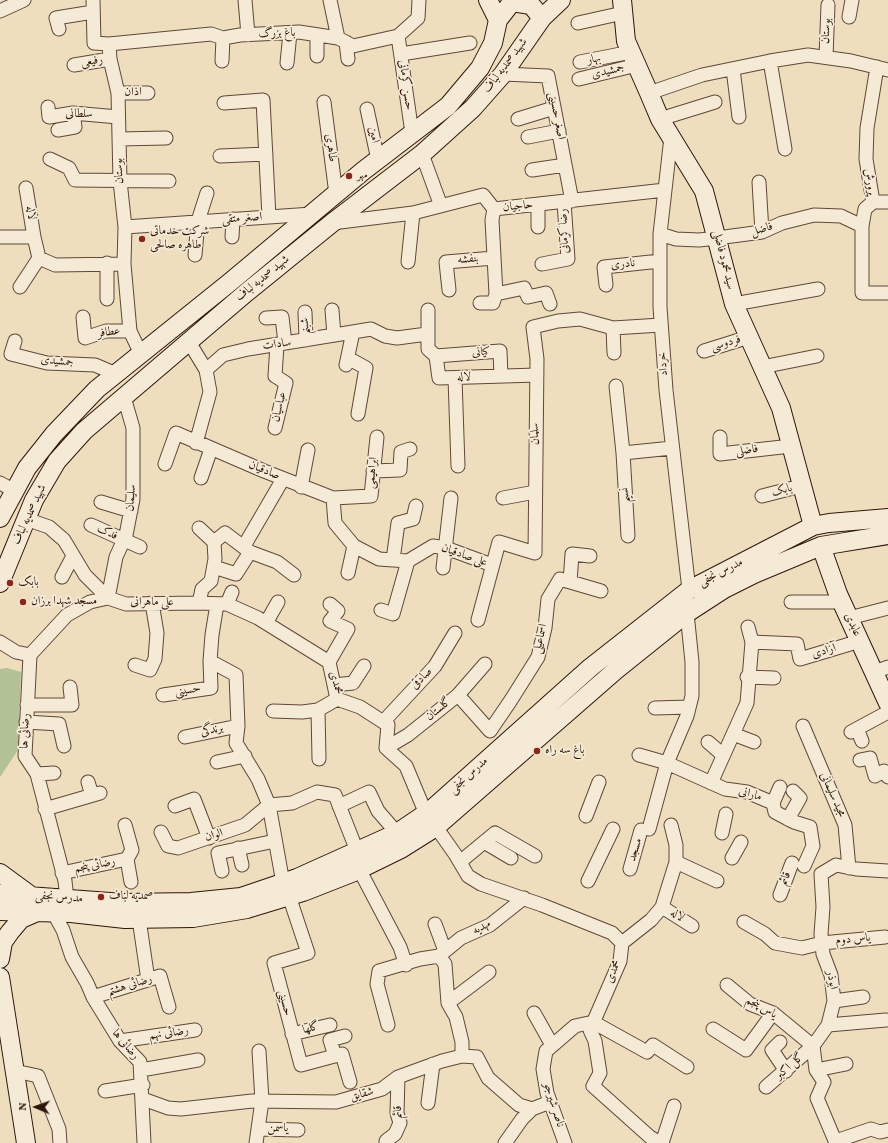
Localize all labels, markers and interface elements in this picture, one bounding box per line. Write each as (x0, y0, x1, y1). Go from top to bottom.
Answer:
street label: بوستان (819, 18, 835, 44)
street label: باغ بزرگ (258, 26, 296, 42)
street label: شهید صمدیه لباف (481, 36, 531, 96)
street label: بهار (586, 52, 602, 68)
street label: رفیعی (80, 53, 104, 71)
street label: حسن کرمانی (394, 59, 416, 111)
street label: جمشیدی (590, 61, 626, 83)
street label: اذان (124, 86, 142, 100)
street label: اصغر حسینی (544, 91, 568, 141)
street label: سلطانی (65, 108, 93, 122)
street label: امین (364, 125, 382, 145)
street label: طاهری (321, 133, 339, 163)
street label: بوستان (112, 158, 128, 184)
street label: پرورش (860, 167, 878, 197)
place label: مهر (357, 169, 367, 183)
marker: مهر (344, 171, 354, 181)
street label: حاجیان (502, 198, 534, 216)
street label: لاله (22, 205, 38, 221)
street label: رضا کرمانی (557, 208, 573, 254)
street label: اصغر متقی (221, 210, 263, 228)
street label: فاضل (749, 220, 775, 240)
place label: شرکت خدماتی طاهره صالحی (150, 225, 209, 253)
street label: سید محمود فاضلی (709, 229, 737, 291)
marker: شرکت خدماتی طاهره صالحی (137, 234, 147, 244)
street label: بنفشه (457, 252, 479, 268)
street label: شهید صمدیه لباف (233, 253, 293, 305)
street label: نادری (610, 257, 636, 273)
street label: شبنم (298, 317, 314, 335)
street label: عطافر (97, 324, 121, 342)
street label: فردوسی (709, 333, 743, 355)
street label: سادات (262, 336, 292, 354)
street label: کیانی (471, 345, 491, 361)
street label: خرداد (656, 352, 672, 376)
street label: جمشیدی (40, 353, 74, 371)
street label: لاله (457, 371, 471, 385)
street label: عباسیان (269, 390, 291, 424)
street label: سلمان (529, 423, 543, 445)
street label: فاضلی (735, 442, 759, 460)
street label: ابراهیمی (364, 456, 382, 490)
street label: صادقیان (246, 458, 282, 484)
street label: بابک (770, 481, 794, 501)
street label: شهید صمدیه لباف (10, 483, 50, 547)
street label: سلیمان (124, 484, 140, 512)
street label: نسیم (618, 487, 634, 503)
street label: فدک (94, 522, 120, 544)
street label: علی صادقیان (439, 541, 489, 571)
street label: مدرس نجفی (696, 556, 746, 590)
place label: بابک (18, 576, 39, 590)
marker: بابک (5, 578, 15, 588)
place label: مسجد شهدا برزان (31, 595, 97, 609)
street label: علی ماهرانی (130, 596, 174, 610)
marker: مسجد شهدا برزان (18, 597, 28, 607)
street label: عابدی (840, 611, 864, 639)
street label: اسماعیلی (531, 623, 551, 655)
street label: آزادی (810, 642, 838, 662)
street label: صادقی (408, 665, 436, 693)
street label: محمدی (325, 670, 345, 696)
street label: حسینی (174, 682, 202, 700)
street label: گلستان (423, 695, 455, 725)
street label: رضائی ها (18, 713, 34, 749)
street label: برندگی (199, 722, 225, 740)
place label: باغ سه راه (545, 744, 584, 758)
marker: باغ سه راه (532, 746, 542, 756)
street label: مدرس نجفی (446, 755, 492, 797)
street label: مجید سلیمانی (816, 770, 848, 820)
street label: مارانی (737, 785, 763, 805)
street label: الوان (203, 826, 225, 846)
street label: مسجد (626, 837, 646, 863)
street label: رضائی پنجم (73, 855, 117, 877)
street label: قائم (777, 870, 795, 888)
street label: مدرس نجفی (35, 889, 83, 907)
place label: صمدیه لباف (109, 890, 153, 904)
marker: صمدیه لباف (96, 892, 106, 902)
street label: لاله (667, 906, 687, 926)
street label: مهدیه (470, 917, 494, 939)
street label: یاس دوم (835, 931, 871, 949)
street label: محمدی (603, 958, 625, 986)
street label: ابوذر (822, 969, 840, 991)
street label: رضائی هشتم (106, 972, 154, 1000)
street label: حسینی (274, 988, 294, 1018)
street label: یاس پنجم (743, 994, 779, 1022)
street label: گلها (301, 1020, 321, 1038)
street label: رضائی نهم (148, 1024, 190, 1044)
street label: رضائی ها (108, 1027, 142, 1063)
street label: گل اکبر (773, 1050, 807, 1084)
street label: ناصر شیرجو (539, 1081, 567, 1129)
street label: شقایق (349, 1085, 375, 1105)
north arrow (16, 1087, 56, 1127)
text: N (16, 1102, 31, 1111)
street label: قائم (391, 1105, 407, 1119)
street label: یاسمن (267, 1122, 289, 1136)

